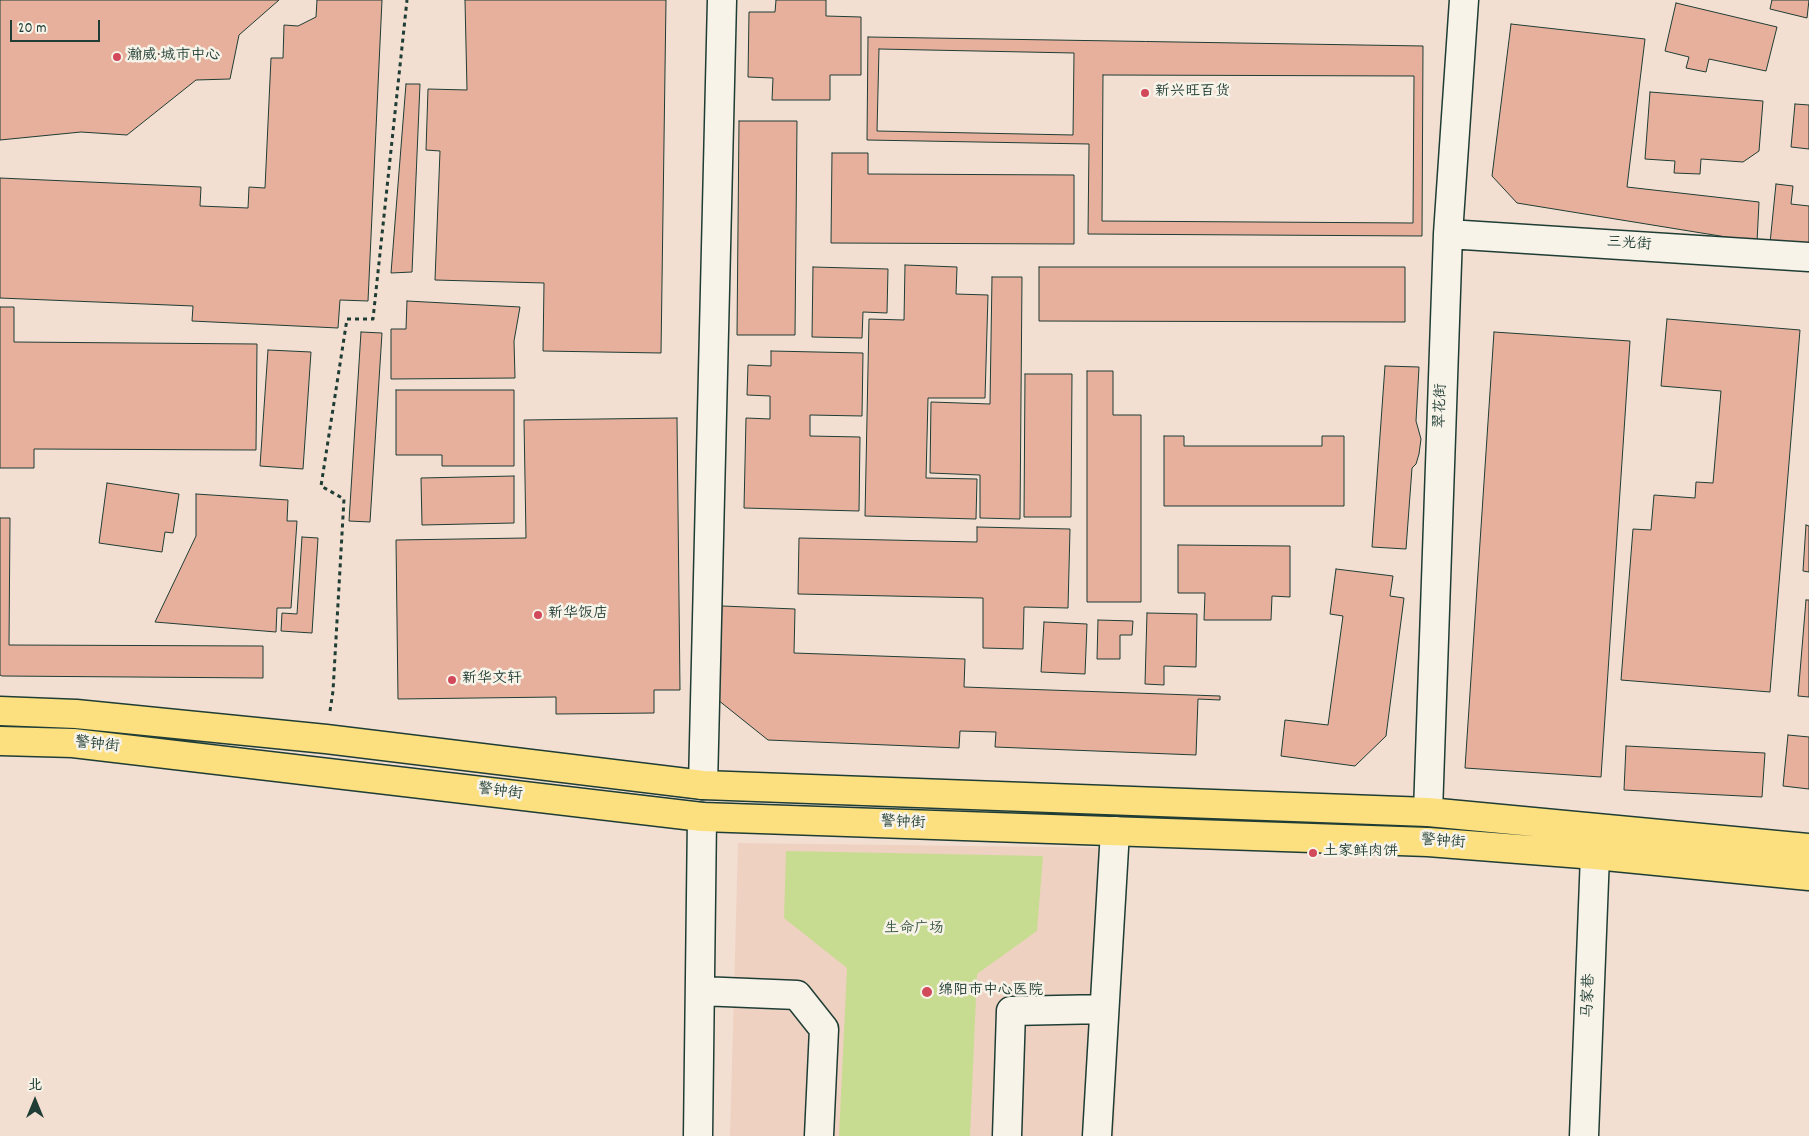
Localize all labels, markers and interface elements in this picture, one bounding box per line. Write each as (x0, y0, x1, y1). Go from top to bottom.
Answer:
scale bar (12, 10, 102, 42)
text: 20 m (18, 18, 46, 40)
place label: 瀚威·城市中心 (127, 48, 220, 66)
marker: 瀚威·城市中心 (111, 51, 123, 63)
place label: 新兴旺百货 (1155, 84, 1230, 102)
marker: 新兴旺百货 (1139, 87, 1151, 99)
street label: 三光街 (1606, 234, 1652, 256)
street label: 翠花街 (1432, 383, 1452, 429)
place label: 新华饭店 (548, 606, 608, 624)
marker: 新华饭店 (532, 609, 544, 621)
place label: 新华文轩 (462, 671, 522, 689)
marker: 新华文轩 (446, 674, 458, 686)
street label: 警钟街 (74, 735, 120, 757)
street label: 警钟街 (477, 781, 523, 805)
street label: 警钟街 (880, 814, 926, 834)
street label: 警钟街 (1420, 832, 1466, 854)
place label: 土家鲜肉饼 (1323, 844, 1398, 862)
marker: 土家鲜肉饼 (1307, 847, 1319, 859)
park label: 生命广场 (884, 921, 944, 939)
street label: 马家巷 (1580, 973, 1600, 1019)
place label: 绵阳市中心医院 (938, 983, 1043, 1001)
marker: 绵阳市中心医院 (920, 985, 934, 999)
north arrow (10, 1076, 60, 1126)
text: 北 (28, 1076, 42, 1096)

